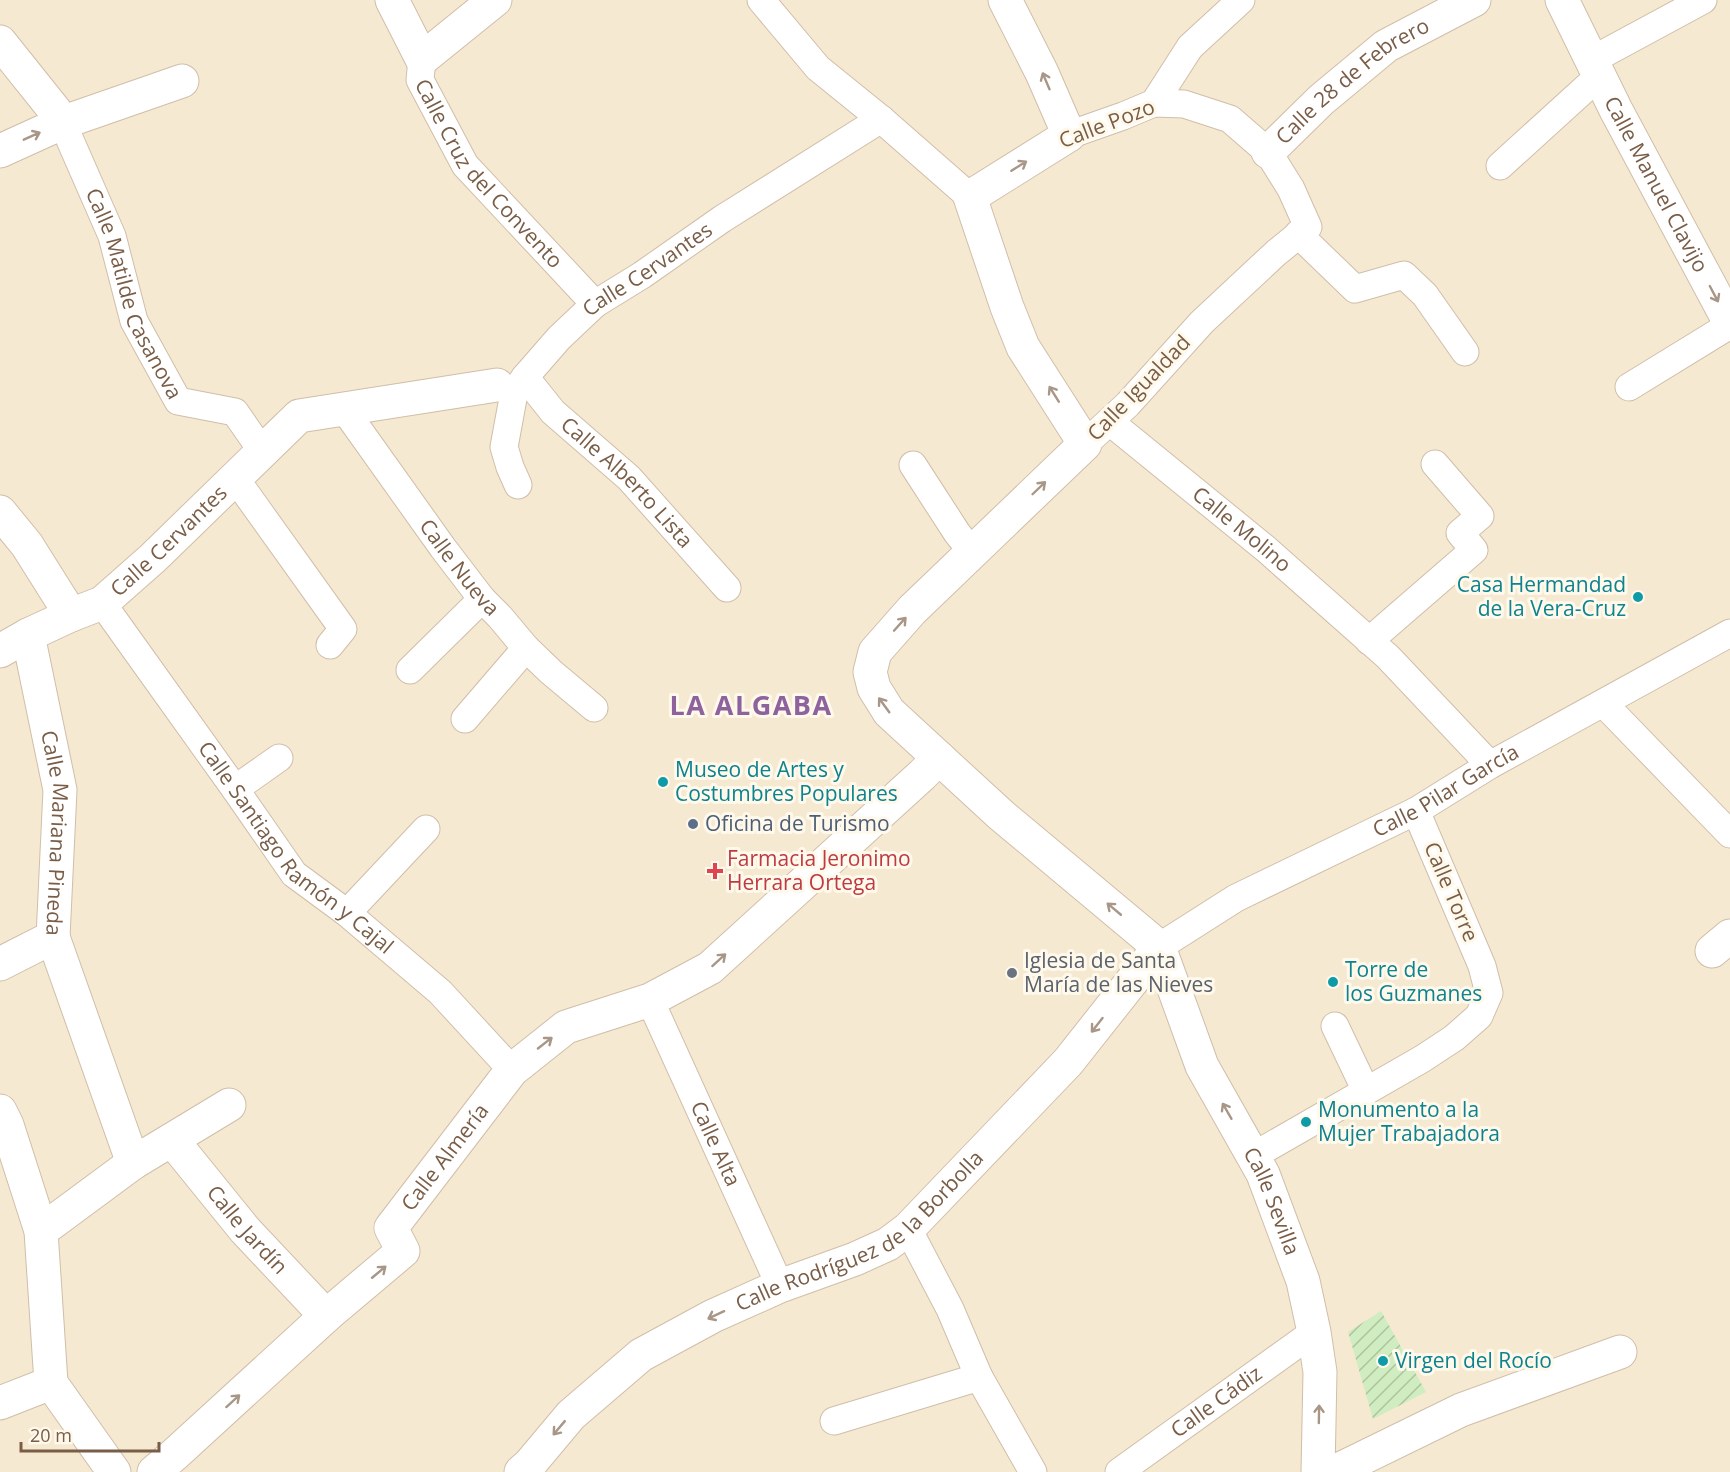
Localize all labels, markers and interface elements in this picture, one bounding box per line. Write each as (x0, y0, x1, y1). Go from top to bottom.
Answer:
street label: Calle 28 de Febrero (1269, 11, 1434, 150)
one-way arrow (1040, 72, 1051, 90)
street label: Calle Cruz del Convento (409, 74, 569, 274)
street label: Calle Manuel Clavijo (1598, 91, 1715, 277)
street label: Calle Pozo (1055, 92, 1159, 154)
one-way arrow (23, 130, 41, 142)
one-way arrow (1010, 159, 1027, 171)
street label: Calle Matilde Casanova (80, 184, 189, 404)
street label: Calle Cervantes (576, 215, 717, 322)
one-way arrow (1709, 285, 1721, 303)
street label: Calle Igualdad (1081, 328, 1196, 446)
one-way arrow (1047, 386, 1059, 403)
street label: Calle Alberto Lista (555, 410, 700, 553)
street label: Calle Cervantes (104, 479, 233, 602)
street label: Calle Molino (1187, 480, 1298, 578)
one-way arrow (1031, 481, 1046, 495)
street label: Calle Nueva (414, 513, 506, 622)
place label: Casa Hermandad de la Vera-Cruz (1457, 570, 1626, 622)
marker: Casa Hermandad de la Vera-Cruz (1631, 590, 1645, 604)
one-way arrow (893, 617, 907, 632)
district label: LA ALGABA (669, 686, 833, 723)
one-way arrow (878, 698, 891, 714)
street label: Calle Mariana Pineda (35, 728, 75, 936)
street label: Calle Santiago Ramón y Cajal (192, 735, 400, 960)
street label: Calle Pilar García (1368, 737, 1523, 843)
place label: Museo de Artes y Costumbres Populares (675, 755, 898, 807)
marker: Museo de Artes y Costumbres Populares (656, 775, 670, 789)
place label: Oficina de Turismo (705, 809, 890, 837)
marker: Oficina de Turismo (686, 817, 700, 831)
street label: Calle Torre (1418, 837, 1485, 946)
place label: Farmacia Jeronimo Herrara Ortega (727, 844, 911, 896)
marker: Farmacia Jeronimo Herrara Ortega (708, 864, 722, 878)
one-way arrow (1106, 903, 1122, 916)
place label: Iglesia de Santa María de las Nieves (1024, 946, 1213, 998)
one-way arrow (711, 953, 726, 967)
place label: Torre de los Guzmanes (1345, 955, 1482, 1007)
marker: Iglesia de Santa María de las Nieves (1005, 966, 1019, 980)
marker: Torre de los Guzmanes (1326, 975, 1340, 989)
one-way arrow (1090, 1017, 1103, 1033)
one-way arrow (537, 1037, 553, 1050)
place label: Monumento a la Mujer Trabajadora (1318, 1095, 1500, 1147)
street label: Calle Alta (685, 1096, 748, 1190)
street label: Calle Almería (394, 1097, 494, 1216)
one-way arrow (1221, 1103, 1233, 1120)
marker: Monumento a la Mujer Trabajadora (1299, 1115, 1313, 1129)
street label: Calle Sevilla (1238, 1142, 1307, 1259)
street label: Calle Rodríguez de la Borbolla (731, 1144, 989, 1317)
street label: Calle Jardín (201, 1179, 294, 1280)
one-way arrow (371, 1265, 387, 1278)
one-way arrow (708, 1309, 726, 1321)
place label: Virgen del Rocío (1395, 1346, 1552, 1374)
marker: Virgen del Rocío (1376, 1354, 1390, 1368)
street label: Calle Cádiz (1165, 1359, 1267, 1443)
one-way arrow (225, 1394, 240, 1408)
one-way arrow (1313, 1404, 1325, 1424)
scale bar (21, 1415, 159, 1453)
one-way arrow (553, 1420, 566, 1436)
text: 20 m (30, 1423, 72, 1447)

